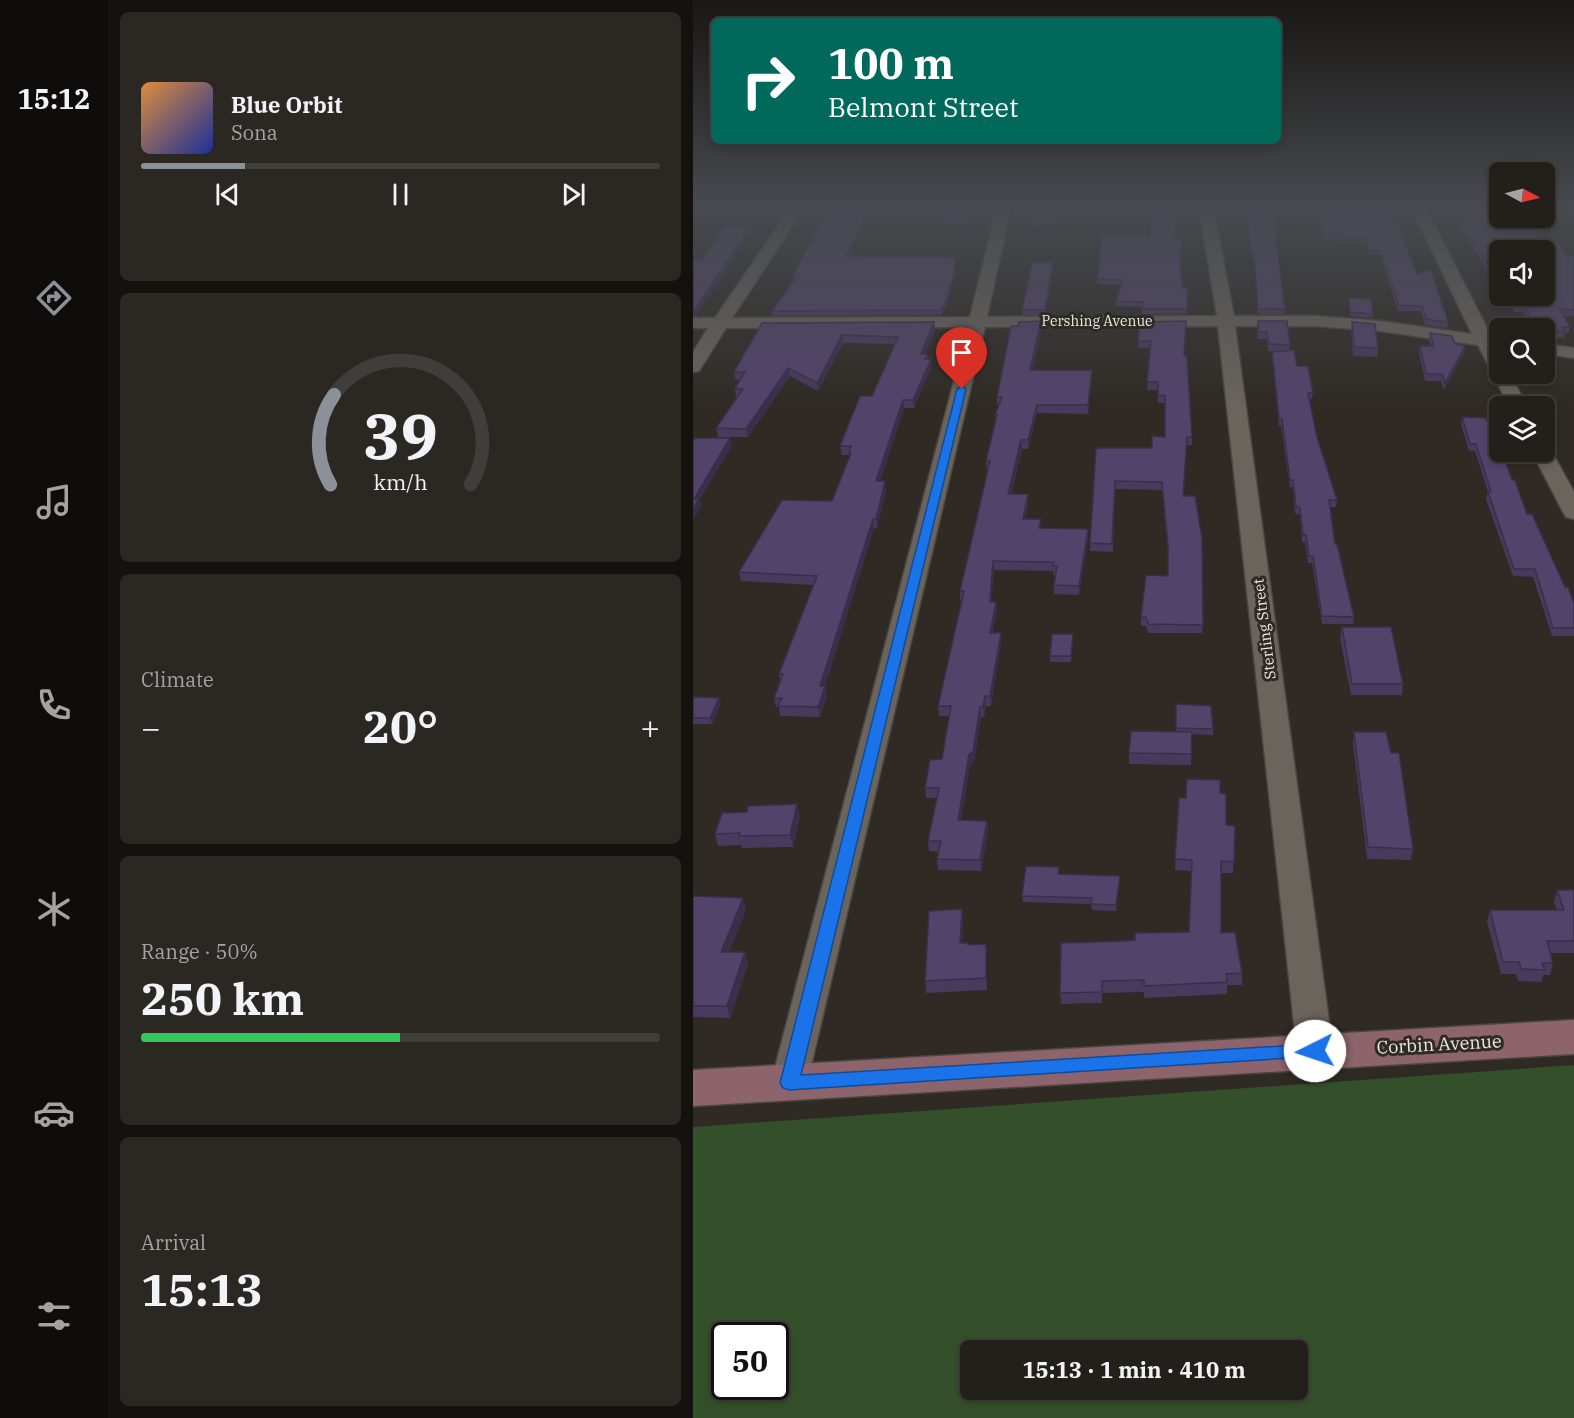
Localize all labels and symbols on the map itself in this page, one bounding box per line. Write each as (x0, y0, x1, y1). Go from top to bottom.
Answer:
north arrow (1489, 162, 1555, 228)
street label: Pershing Avenue (1041, 312, 1153, 330)
pin (936, 327, 987, 389)
street label: Sterling Street (1248, 578, 1280, 680)
position arrow (1283, 1019, 1347, 1083)
street label: Corbin Avenue (1376, 1029, 1502, 1059)
speed limit sign: 50 (711, 1322, 789, 1400)

